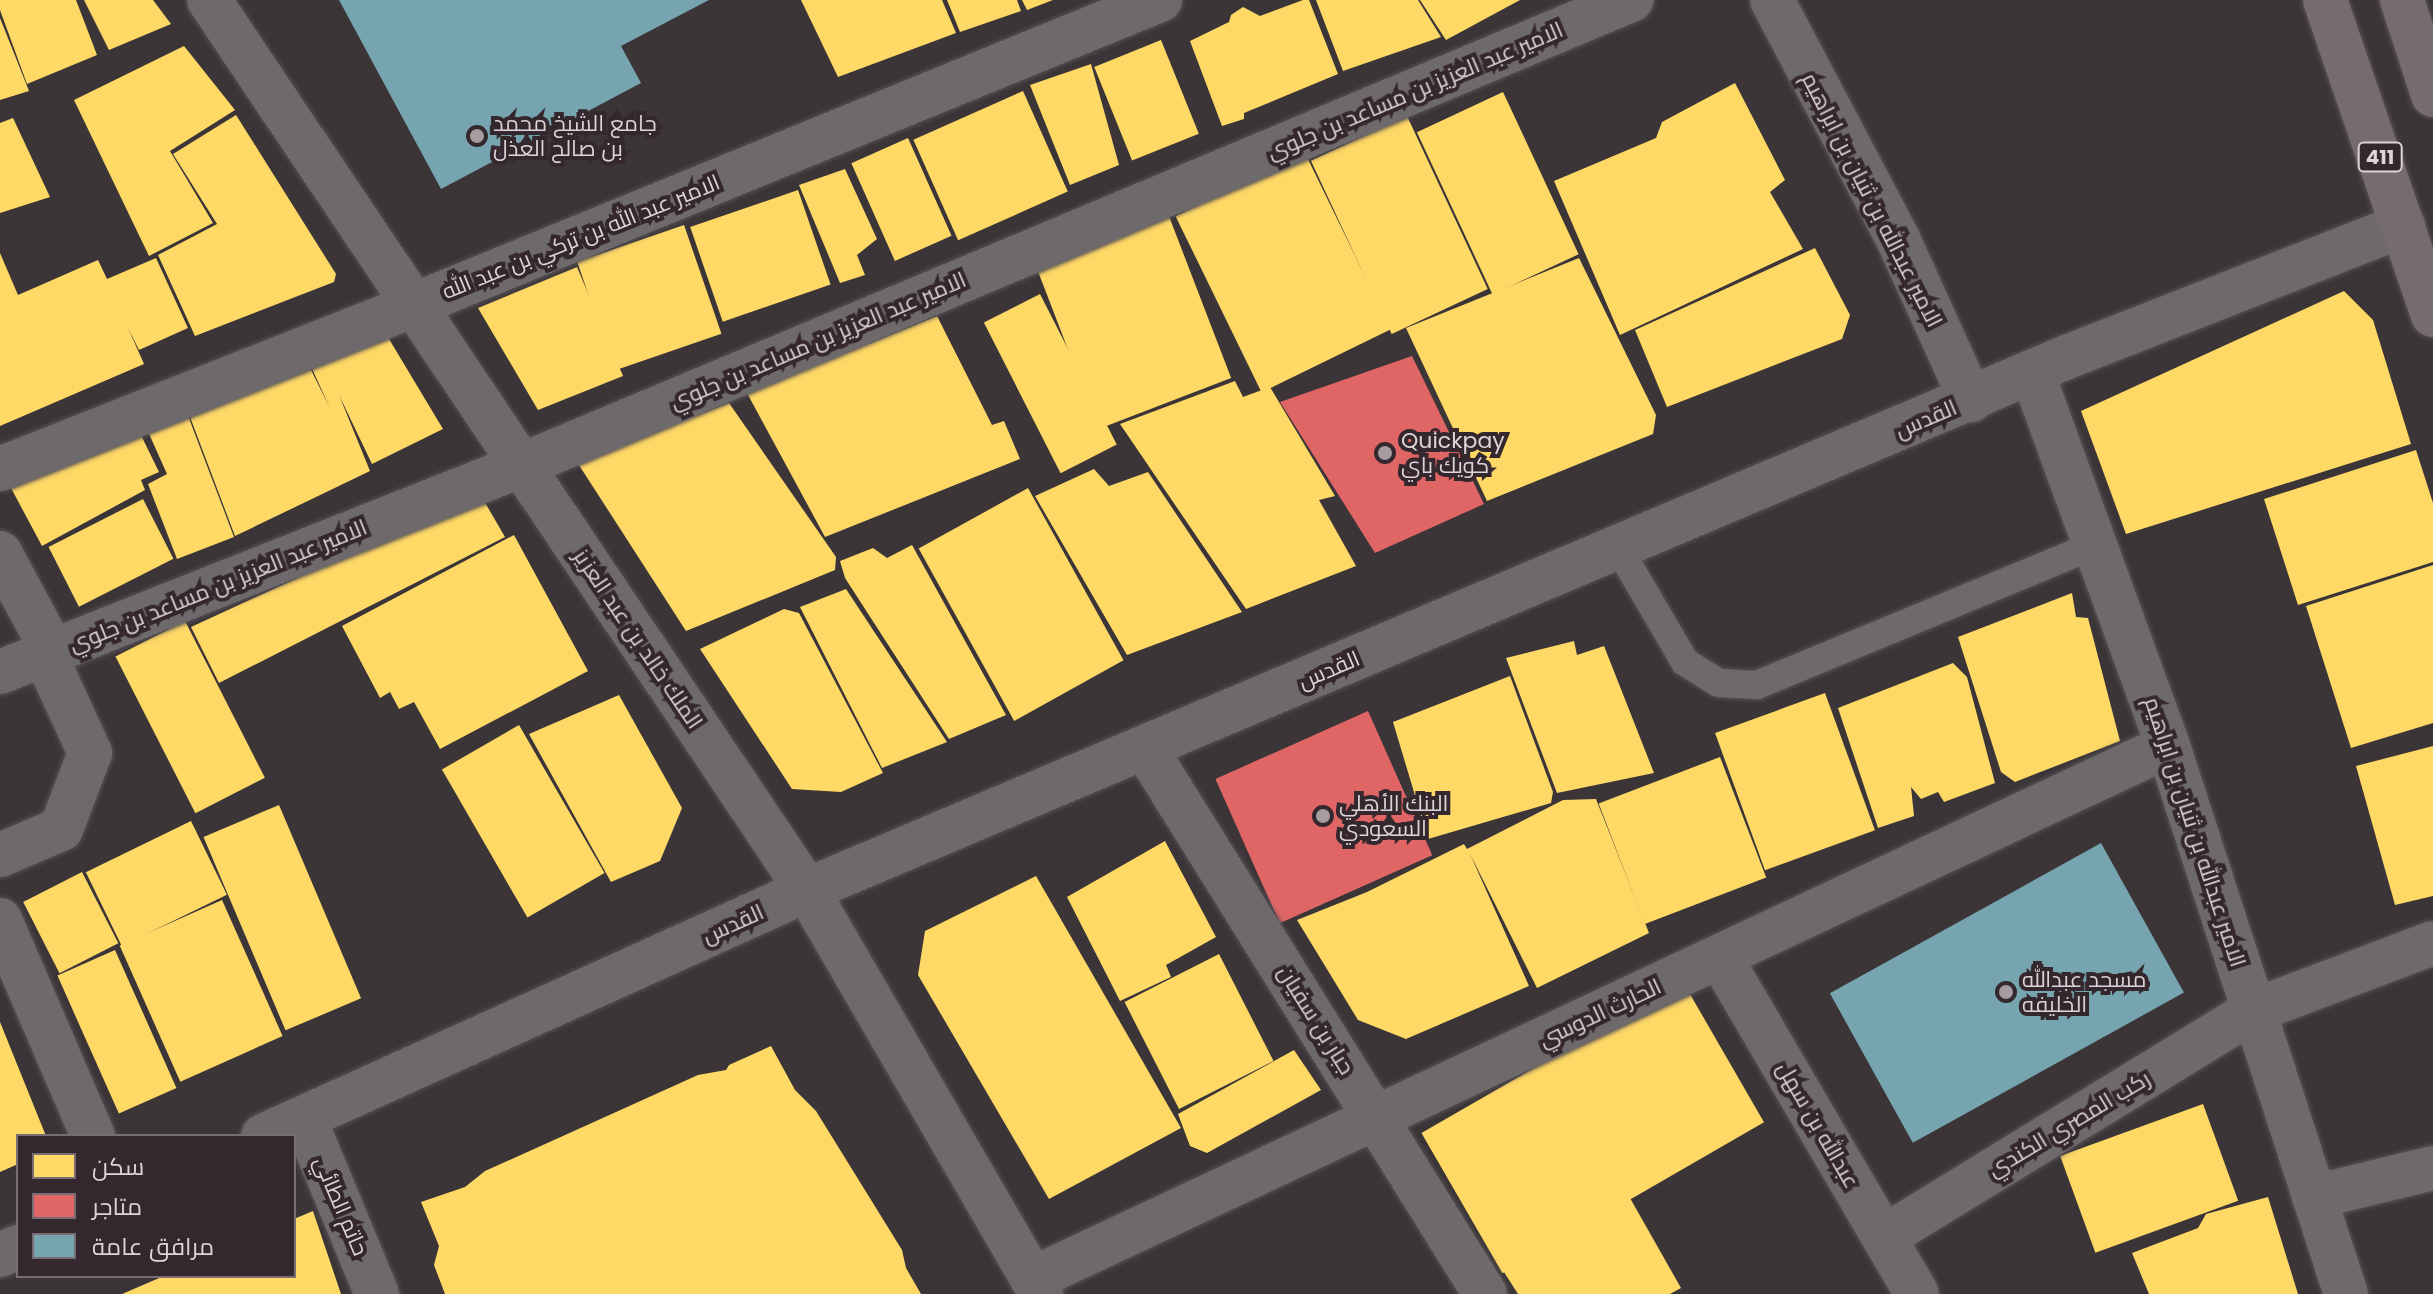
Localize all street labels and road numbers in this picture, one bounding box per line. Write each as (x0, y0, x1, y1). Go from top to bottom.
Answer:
street label: الامير عبد العزيز بن مساعد بن جلوي (1263, 17, 1567, 165)
street label: الامير عبدالله بن ثنيان بن ابراهيم (1796, 68, 1948, 332)
road number: 411 (2356, 141, 2404, 173)
street label: الامير عبد الله بن تركي بن عبد الله (438, 169, 724, 305)
street label: الامير عبد العزيز بن مساعد بن جلوي (666, 267, 970, 415)
street label: القدس (1891, 394, 1961, 444)
street label: الامير عبد العزيز بن مساعد بن جلوي (65, 514, 371, 658)
street label: الملك خالد بن عبد العزيز (568, 544, 708, 734)
street label: القدس (1294, 645, 1364, 695)
street label: الامير عبدالله بن ثنيان بن ابراهيم (2139, 694, 2251, 970)
street label: القدس (698, 899, 768, 949)
street label: جبار بن سفيان (1272, 961, 1360, 1079)
street label: الحارث الدوسي (1535, 973, 1665, 1053)
street label: عبدالله بن سهل (1771, 1057, 1865, 1193)
street label: ركب المصري الكندي (1983, 1065, 2155, 1183)
street label: حاتم الطائي (308, 1152, 374, 1260)

